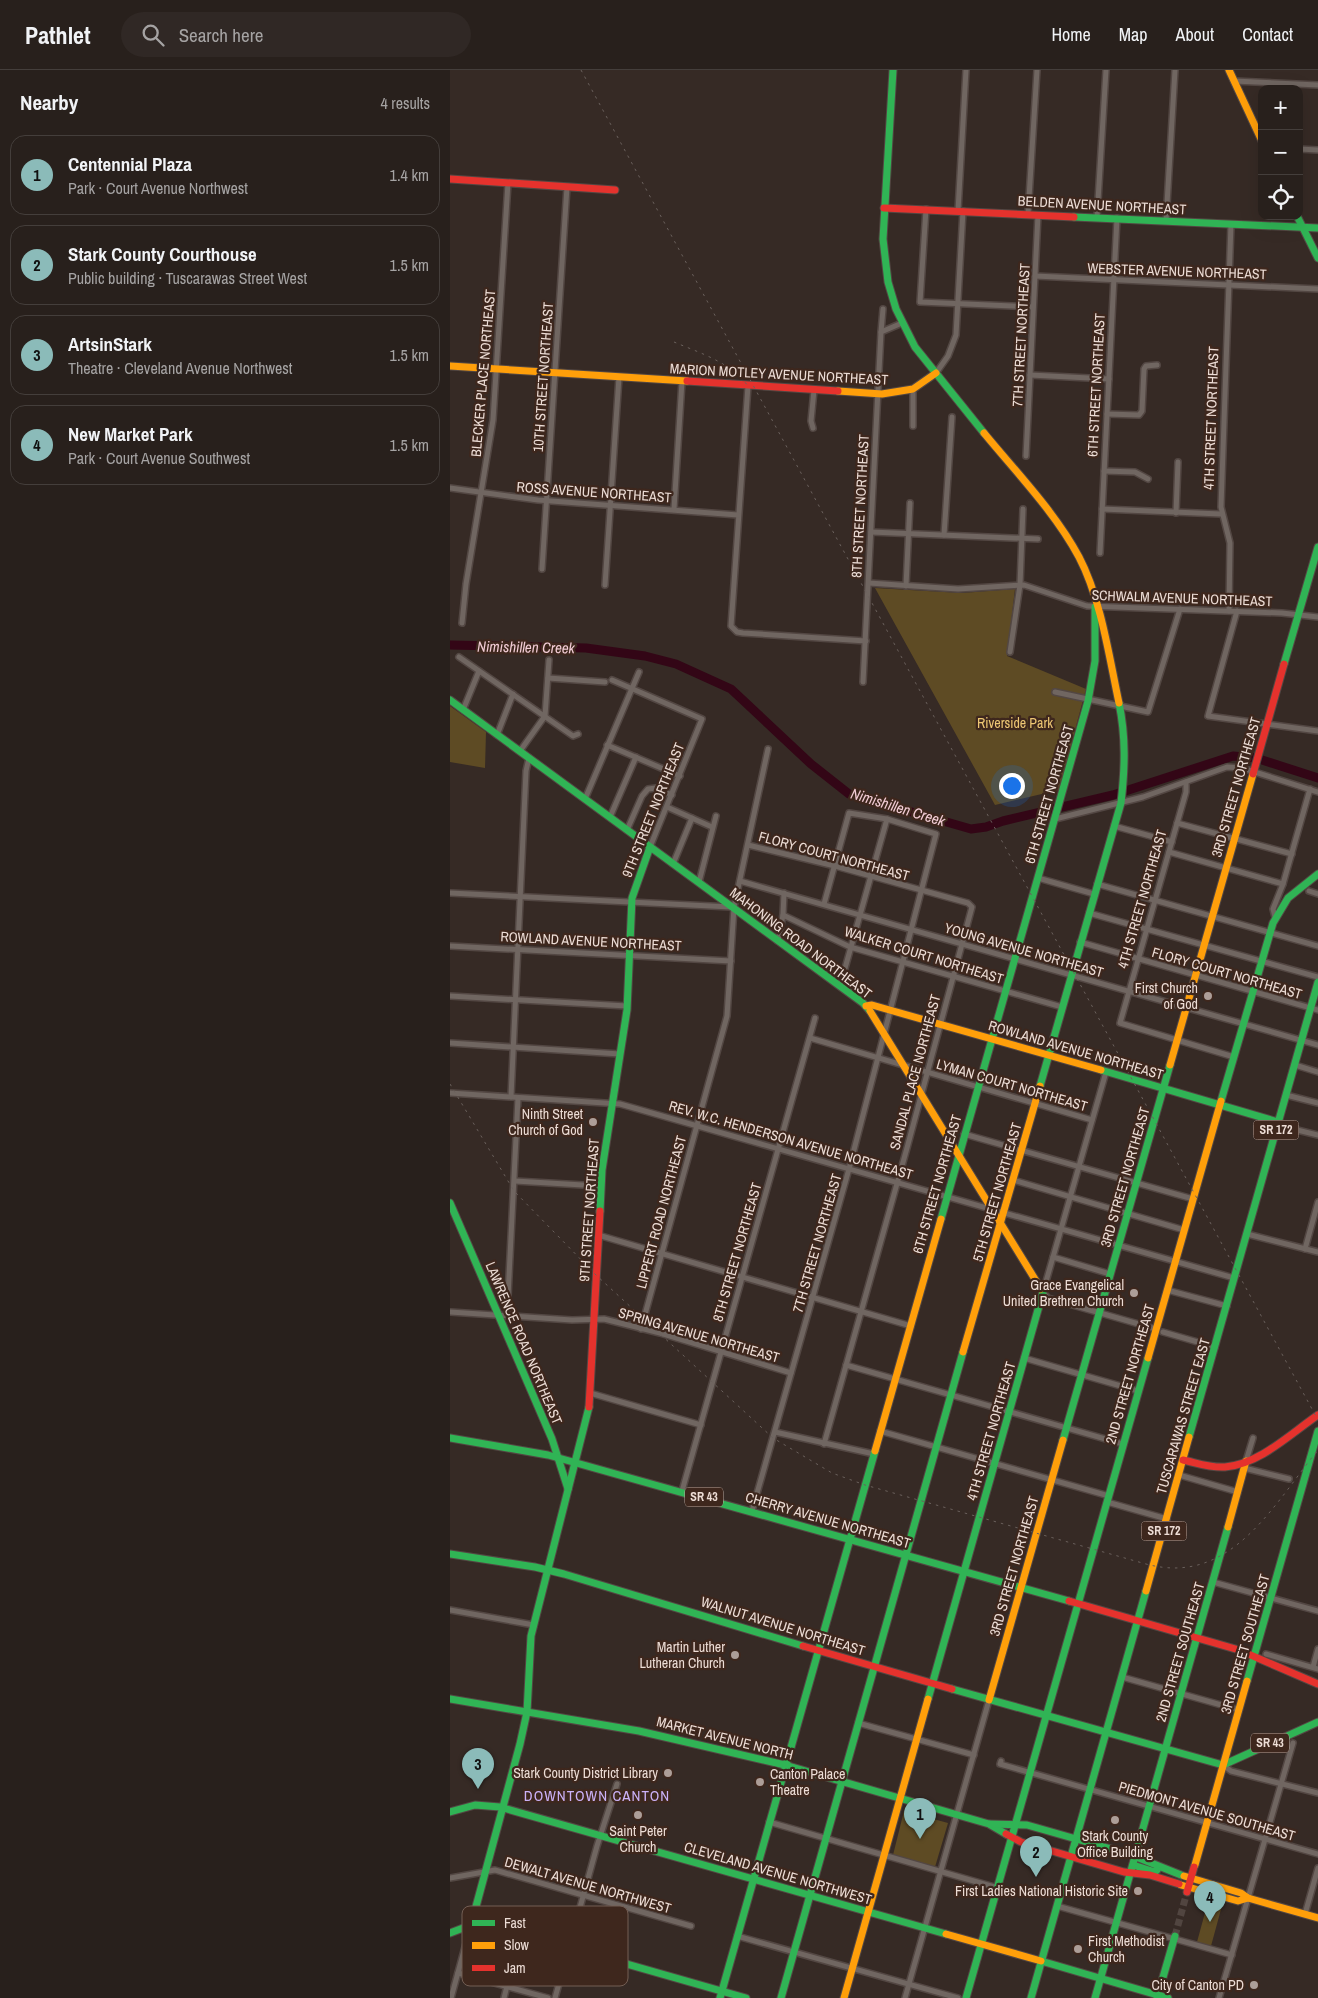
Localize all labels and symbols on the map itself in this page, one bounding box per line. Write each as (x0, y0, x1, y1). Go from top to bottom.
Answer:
street label: BELDEN AVENUE NORTHEAST (1017, 192, 1187, 218)
street label: WEBSTER AVENUE NORTHEAST (1087, 259, 1267, 283)
street label: 7TH STREET NORTHEAST (1008, 263, 1034, 407)
street label: BLECKER PLACE NORTHEAST (467, 288, 499, 458)
street label: 10TH STREET NORTHEAST (529, 301, 557, 453)
street label: 6TH STREET NORTHEAST (1083, 313, 1109, 457)
street label: 4TH STREET NORTHEAST (1199, 346, 1223, 490)
street label: MARION MOTLEY AVENUE NORTHEAST (669, 359, 889, 389)
street label: 8TH STREET NORTHEAST (847, 434, 873, 578)
street label: ROSS AVENUE NORTHEAST (516, 478, 672, 506)
street label: SCHWALM AVENUE NORTHEAST (1091, 586, 1273, 610)
water label: Nimishillen Creek (477, 636, 576, 658)
park label: Riverside Park (977, 714, 1053, 732)
street label: 3RD STREET NORTHEAST (1207, 715, 1265, 859)
street label: 6TH STREET NORTHEAST (1021, 722, 1077, 866)
street label: 9TH STREET NORTHEAST (618, 740, 688, 880)
your location (999, 773, 1025, 799)
water label: Nimishillen Creek (848, 783, 949, 832)
street label: FLORY COURT NORTHEAST (757, 827, 911, 885)
street label: 4TH STREET NORTHEAST (1114, 827, 1170, 971)
street label: MAHONING ROAD NORTHEAST (726, 884, 876, 1002)
street label: YOUNG AVENUE NORTHEAST (942, 919, 1106, 981)
street label: WALKER COURT NORTHEAST (842, 922, 1006, 988)
street label: ROWLAND AVENUE NORTHEAST (500, 927, 682, 955)
street label: FLORY COURT NORTHEAST (1150, 943, 1304, 1003)
place label: First Church of God (1135, 979, 1198, 1013)
marker: First Church of God (1202, 990, 1214, 1002)
street label: SANDAL PLACE NORTHEAST (886, 992, 944, 1152)
street label: ROWLAND AVENUE NORTHEAST (986, 1016, 1166, 1084)
street label: LYMAN COURT NORTHEAST (934, 1055, 1090, 1115)
street label: REV. W.C. HENDERSON AVENUE NORTHEAST (667, 1096, 915, 1184)
place label: Ninth Street Church of God (508, 1105, 583, 1139)
street label: 3RD STREET NORTHEAST (1096, 1105, 1154, 1249)
street label: 6TH STREET NORTHEAST (909, 1112, 965, 1256)
marker: Ninth Street Church of God (587, 1116, 599, 1128)
street label: 5TH STREET NORTHEAST (969, 1120, 1025, 1264)
road number: SR 172 (1254, 1120, 1298, 1140)
street label: LIPPERT ROAD NORTHEAST (632, 1134, 690, 1290)
street label: 9TH STREET NORTHEAST (575, 1138, 603, 1282)
street label: 7TH STREET NORTHEAST (789, 1171, 845, 1315)
street label: 8TH STREET NORTHEAST (709, 1180, 765, 1324)
street label: LAWRENCE ROAD NORTHEAST (482, 1259, 566, 1427)
place label: Grace Evangelical United Brethren Church (1003, 1276, 1124, 1310)
marker: Grace Evangelical United Brethren Church (1128, 1287, 1140, 1299)
street label: 2ND STREET NORTHEAST (1101, 1302, 1159, 1446)
street label: SPRING AVENUE NORTHEAST (616, 1303, 782, 1367)
street label: TUSCARAWAS STREET EAST (1152, 1336, 1214, 1496)
street label: 4TH STREET NORTHEAST (963, 1359, 1019, 1503)
road number: SR 43 (685, 1488, 723, 1506)
street label: CHERRY AVENUE NORTHEAST (743, 1488, 913, 1552)
street label: 3RD STREET NORTHEAST (985, 1494, 1043, 1638)
road number: SR 172 (1142, 1522, 1186, 1540)
street label: 3RD STREET SOUTHEAST (1216, 1572, 1274, 1716)
street label: 2ND STREET SOUTHEAST (1151, 1580, 1209, 1724)
street label: WALNUT AVENUE NORTHEAST (699, 1592, 867, 1660)
place label: Martin Luther Lutheran Church (639, 1638, 725, 1672)
marker: Martin Luther Lutheran Church (729, 1649, 741, 1661)
street label: MARKET AVENUE NORTH (655, 1712, 795, 1764)
road number: SR 43 (1251, 1734, 1289, 1752)
pin: 3 (462, 1748, 494, 1789)
place label: Stark County District Library (513, 1764, 658, 1782)
place label: Canton Palace Theatre (770, 1765, 845, 1799)
marker: Stark County District Library (662, 1767, 674, 1779)
marker: Canton Palace Theatre (754, 1776, 766, 1788)
street label: PIEDMONT AVENUE SOUTHEAST (1117, 1777, 1297, 1845)
district label: DOWNTOWN CANTON (524, 1785, 670, 1806)
pin: 1 (904, 1798, 936, 1839)
marker: Saint Peter Church (632, 1809, 644, 1821)
marker: Stark County Office Building (1109, 1814, 1121, 1826)
place label: Saint Peter Church (609, 1822, 667, 1856)
place label: Stark County Office Building (1077, 1827, 1153, 1861)
pin: 2 (1020, 1836, 1052, 1877)
street label: CLEVELAND AVENUE NORTHWEST (682, 1838, 874, 1908)
street label: DEWALT AVENUE NORTHWEST (503, 1853, 673, 1917)
pin: 4 (1194, 1881, 1226, 1922)
place label: First Ladies National Historic Site (955, 1882, 1128, 1900)
marker: First Ladies National Historic Site (1132, 1885, 1144, 1897)
legend (462, 1906, 628, 1986)
text: Fast (504, 1914, 526, 1932)
place label: First Methodist Church (1088, 1932, 1165, 1966)
text: Slow (504, 1936, 530, 1954)
marker: First Methodist Church (1072, 1943, 1084, 1955)
text: Jam (504, 1959, 526, 1977)
place label: City of Canton PD (1151, 1976, 1244, 1994)
marker: City of Canton PD (1248, 1979, 1260, 1991)

